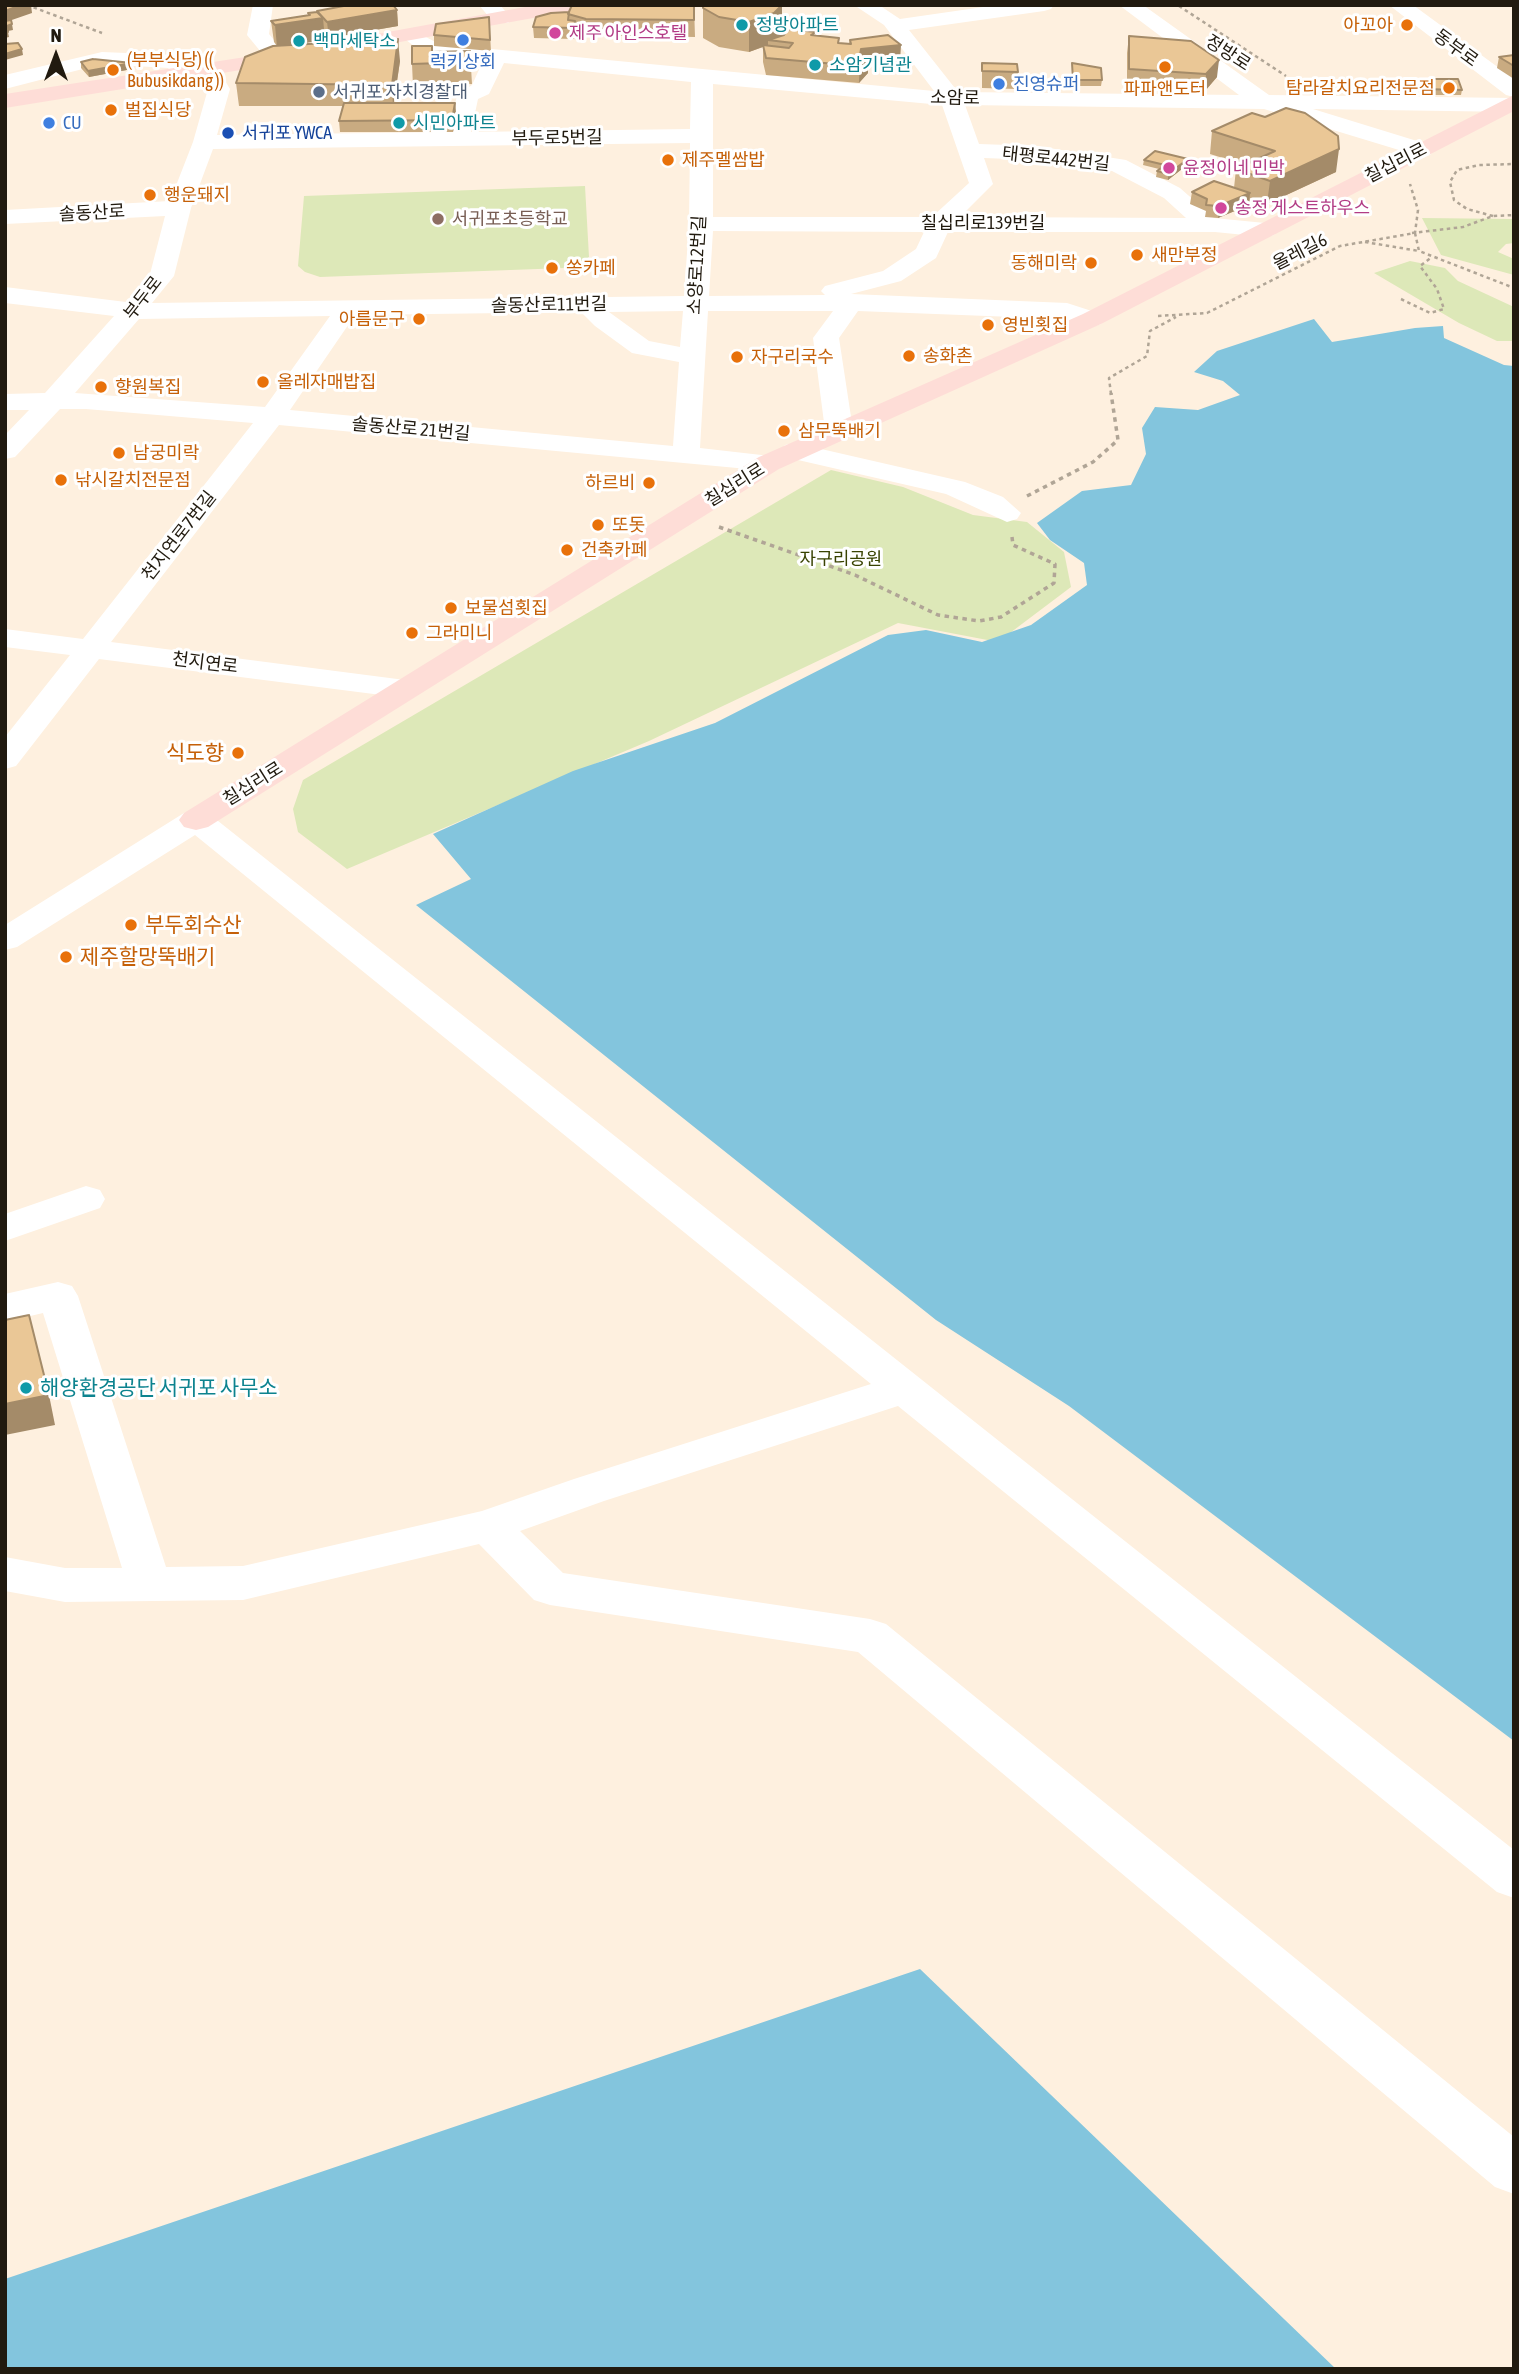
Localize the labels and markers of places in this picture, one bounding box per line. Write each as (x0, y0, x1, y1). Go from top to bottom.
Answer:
place label: 정방아파트 (756, 14, 839, 36)
place label: 아꼬아 (1343, 14, 1393, 36)
marker: 정방아파트 (734, 17, 750, 33)
marker: 아꼬아 (1399, 17, 1415, 33)
place label: 제주 아인스호텔 (569, 22, 687, 44)
marker: 제주 아인스호텔 (547, 25, 563, 41)
place label: 백마세탁소 (313, 30, 396, 52)
marker: 럭키상회 (455, 32, 471, 48)
marker: 백마세탁소 (291, 33, 307, 49)
place label: (부부식당) (( Bubusikdang )) (127, 49, 224, 92)
place label: 럭키상회 (430, 51, 496, 73)
place label: 소암기념관 (829, 54, 912, 76)
marker: 소암기념관 (807, 57, 823, 73)
marker: 파파앤도터 (1157, 59, 1173, 75)
marker: (부부식당) (( Bubusikdang )) (105, 62, 121, 78)
place label: 진영슈퍼 (1013, 73, 1079, 95)
marker: 진영슈퍼 (991, 76, 1007, 92)
place label: 탐라갈치요리전문점 (1286, 77, 1435, 99)
place label: 파파앤도터 (1124, 78, 1206, 100)
marker: 탐라갈치요리전문점 (1441, 80, 1457, 96)
place label: 서귀포 자치경찰대 (333, 81, 468, 103)
marker: 서귀포 자치경찰대 (311, 84, 327, 100)
place label: 벌집식당 (125, 99, 191, 121)
marker: 벌집식당 (103, 102, 119, 118)
place label: CU (63, 112, 82, 134)
place label: 시민아파트 (413, 112, 496, 134)
marker: CU (41, 115, 57, 131)
marker: 시민아파트 (391, 115, 407, 131)
place label: 서귀포 YWCA (242, 122, 332, 144)
marker: 서귀포 YWCA (220, 125, 236, 141)
place label: 제주멜쌈밥 (682, 149, 765, 171)
marker: 제주멜쌈밥 (660, 152, 676, 168)
place label: 윤정이네 민박 (1183, 157, 1285, 179)
marker: 윤정이네 민박 (1161, 160, 1177, 176)
place label: 행운돼지 (164, 184, 230, 206)
marker: 행운돼지 (142, 187, 158, 203)
place label: 송정 게스트하우스 (1235, 197, 1370, 219)
marker: 송정 게스트하우스 (1213, 200, 1229, 216)
place label: 서귀포초등학교 (452, 208, 568, 230)
marker: 서귀포초등학교 (430, 211, 446, 227)
place label: 새만부정 (1151, 244, 1217, 266)
marker: 새만부정 (1129, 247, 1145, 263)
place label: 동해미락 (1011, 252, 1077, 274)
marker: 동해미락 (1083, 255, 1099, 271)
place label: 쏭카페 (566, 257, 616, 279)
marker: 쏭카페 (544, 260, 560, 276)
place label: 아름문구 (339, 308, 405, 330)
marker: 아름문구 (411, 311, 427, 327)
place label: 영빈횟집 (1002, 314, 1068, 336)
marker: 영빈횟집 (980, 317, 996, 333)
place label: 송화촌 (923, 345, 973, 367)
place label: 자구리국수 (751, 346, 834, 368)
marker: 송화촌 (901, 348, 917, 364)
marker: 자구리국수 (729, 349, 745, 365)
place label: 올레자매밥집 (277, 371, 376, 393)
marker: 올레자매밥집 (255, 374, 271, 390)
place label: 향원복집 (115, 376, 181, 398)
marker: 향원복집 (93, 379, 109, 395)
place label: 삼무뚝배기 (798, 420, 881, 442)
marker: 삼무뚝배기 (776, 423, 792, 439)
place label: 남궁미락 (133, 442, 199, 464)
marker: 남궁미락 (111, 445, 127, 461)
place label: 낚시갈치전문점 (75, 469, 191, 491)
marker: 낚시갈치전문점 (53, 472, 69, 488)
place label: 하르비 (585, 472, 635, 494)
marker: 하르비 (641, 475, 657, 491)
place label: 또돗 (612, 514, 645, 536)
marker: 또돗 (590, 517, 606, 533)
place label: 건축카페 (581, 539, 647, 561)
marker: 건축카페 (559, 542, 575, 558)
place label: 보물섬횟집 (465, 597, 548, 619)
marker: 보물섬횟집 (443, 600, 459, 616)
place label: 그라미니 (426, 622, 492, 644)
marker: 그라미니 (404, 625, 420, 641)
place label: 식도향 (166, 740, 224, 766)
marker: 식도향 (230, 745, 246, 761)
place label: 부두회수산 (145, 912, 242, 938)
marker: 부두회수산 (123, 917, 139, 933)
place label: 제주할망뚝배기 (80, 944, 215, 970)
marker: 제주할망뚝배기 (58, 949, 74, 965)
place label: 해양환경공단 서귀포 사무소 (40, 1375, 278, 1401)
marker: 해양환경공단 서귀포 사무소 (18, 1380, 34, 1396)

